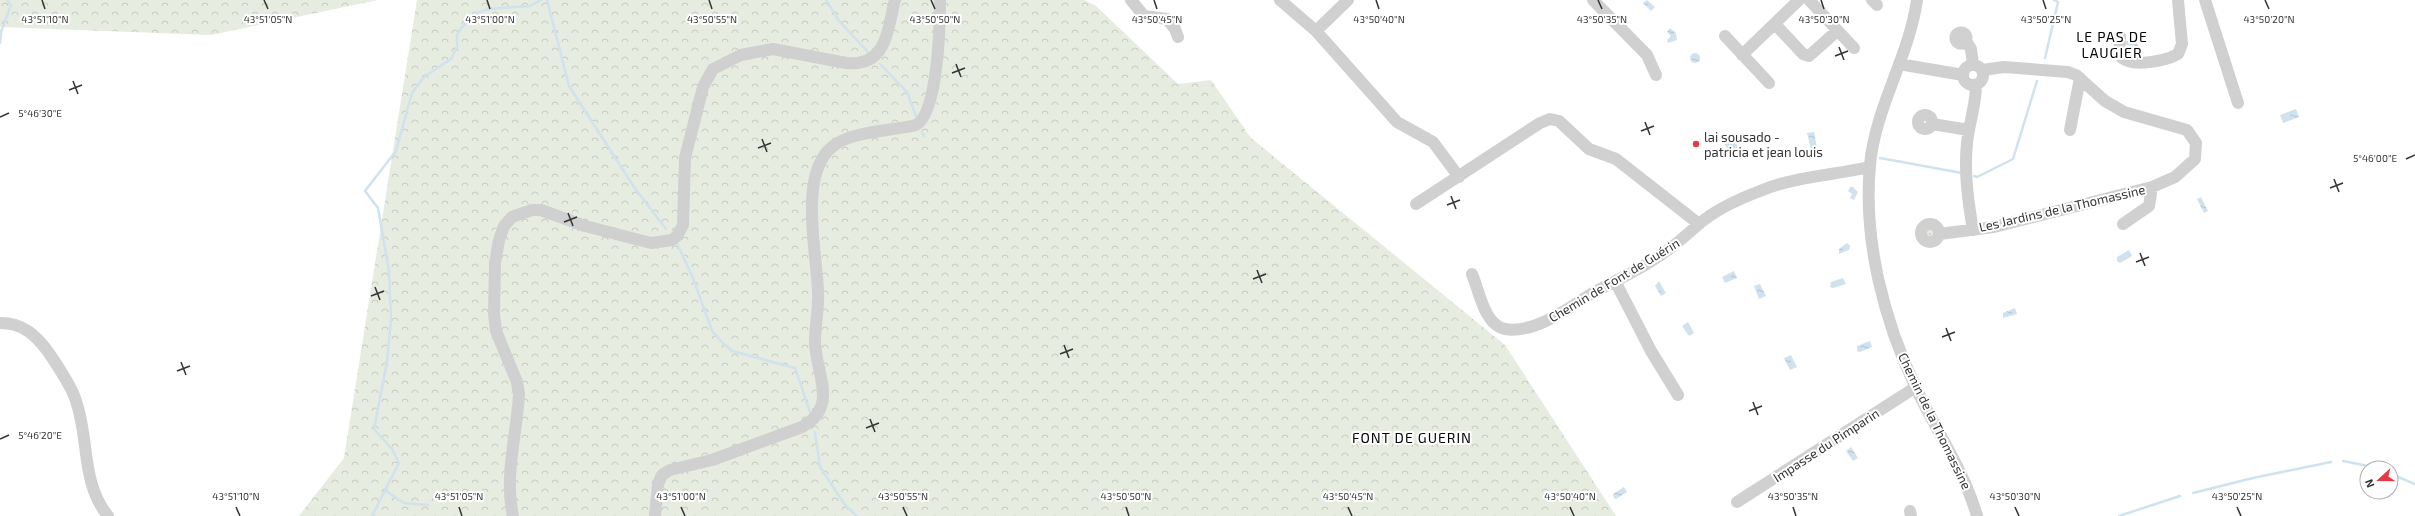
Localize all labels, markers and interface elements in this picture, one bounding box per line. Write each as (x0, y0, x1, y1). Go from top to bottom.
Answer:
text: 43°51'10"N (21, 13, 69, 25)
text: 43°51'05"N (244, 13, 292, 25)
text: 43°51'00"N (465, 13, 515, 25)
text: 43°50'55"N (687, 13, 737, 25)
text: 43°50'50"N (910, 13, 960, 25)
text: 43°50'45"N (1132, 13, 1182, 25)
text: 43°50'40"N (1353, 13, 1405, 25)
text: 43°50'35"N (1577, 13, 1627, 25)
text: 43°50'30"N (1799, 13, 1850, 25)
text: 43°50'25"N (2021, 13, 2071, 25)
text: 43°50'20"N (2243, 13, 2295, 25)
district label: LE PAS DE LAUGIER (2076, 28, 2148, 61)
text: 5°46'30"E (18, 107, 62, 119)
place label: lai sousado - patricia et jean louis (1704, 129, 1823, 160)
marker: lai sousado - patricia et jean louis (1691, 139, 1701, 149)
text: 5°46'00"E (2353, 152, 2397, 164)
street label: Les Jardins de la Thomassine (1977, 181, 2147, 235)
street label: Chemin de Font de Guérin (1546, 235, 1682, 325)
street label: Chemin de la Thomassine (1895, 350, 1975, 492)
street label: Impasse du Pimparin (1770, 405, 1882, 485)
text: 5°46'20"E (18, 429, 62, 441)
district label: FONT DE GUERIN (1352, 429, 1472, 446)
north arrow (2359, 460, 2399, 500)
text: N (2362, 478, 2377, 490)
text: 43°51'10"N (212, 490, 260, 502)
text: 43°51'05"N (435, 490, 483, 502)
text: 43°51'00"N (656, 490, 706, 502)
text: 43°50'55"N (878, 490, 928, 502)
text: 43°50'50"N (1101, 490, 1151, 502)
text: 43°50'45"N (1323, 490, 1373, 502)
text: 43°50'40"N (1544, 490, 1596, 502)
text: 43°50'35"N (1768, 490, 1818, 502)
text: 43°50'30"N (1990, 490, 2041, 502)
text: 43°50'25"N (2212, 490, 2262, 502)

